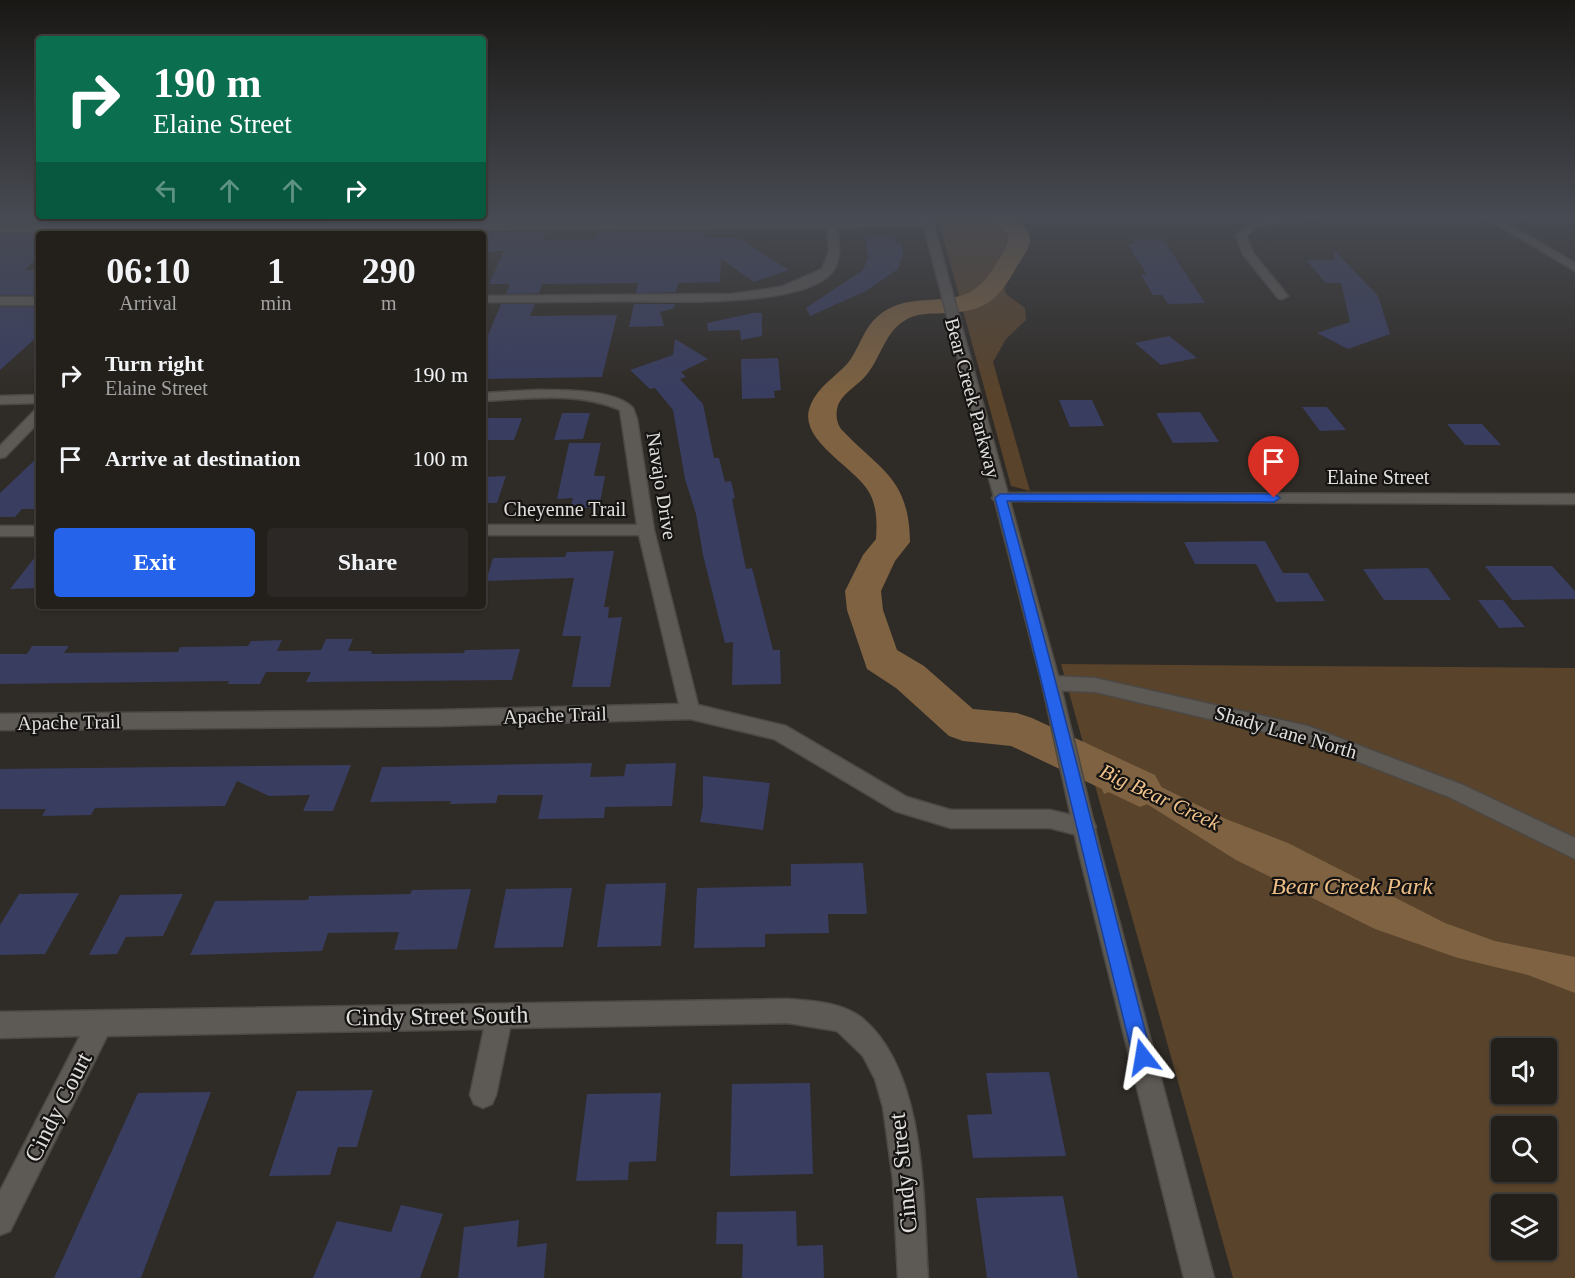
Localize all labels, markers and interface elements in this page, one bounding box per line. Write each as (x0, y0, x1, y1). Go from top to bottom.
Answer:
icon: right (54, 60, 132, 138)
text: 190 m (153, 60, 262, 106)
text: Elaine Street (153, 109, 292, 139)
icon: left (150, 174, 183, 207)
icon: ahead (213, 174, 246, 207)
icon: ahead (276, 174, 309, 207)
icon: right (339, 174, 372, 207)
text: 06:10 (106, 251, 190, 291)
text: 1 (267, 251, 285, 291)
text: 290 (362, 251, 416, 291)
text: Arrival (119, 292, 177, 314)
text: min (260, 292, 292, 314)
text: m (381, 292, 397, 314)
street label: Bear Creek Parkway (940, 315, 1005, 481)
text: Turn right (105, 351, 204, 376)
icon: right (54, 359, 87, 392)
text: 190 m (412, 362, 468, 387)
text: Elaine Street (105, 377, 208, 399)
street label: Navajo Drive (642, 431, 681, 541)
pin (1248, 436, 1299, 498)
icon: arrive (54, 443, 87, 476)
icon: arrive (1257, 445, 1290, 478)
text: Arrive at destination (105, 446, 301, 471)
text: 100 m (412, 446, 468, 471)
street label: Elaine Street (1327, 466, 1430, 488)
street label: Cheyenne Trail (504, 498, 627, 521)
button: Exit (54, 528, 255, 597)
button: Share (267, 528, 468, 597)
street label: Shady Lane North (1212, 701, 1360, 764)
street label: Apache Trail (503, 702, 608, 729)
street label: Apache Trail (17, 710, 122, 735)
water label: Big Bear Creek (1096, 759, 1225, 836)
park label: Bear Creek Park (1271, 873, 1433, 899)
street label: Cindy Street South (345, 1001, 529, 1031)
position arrow (1111, 1025, 1175, 1089)
map controls (1491, 1038, 1557, 1260)
button: sound (1491, 1038, 1557, 1104)
street label: Cindy Court (19, 1048, 97, 1166)
street label: Cindy Street (884, 1111, 922, 1234)
button: search (1491, 1116, 1557, 1182)
button: layers (1491, 1194, 1557, 1260)

